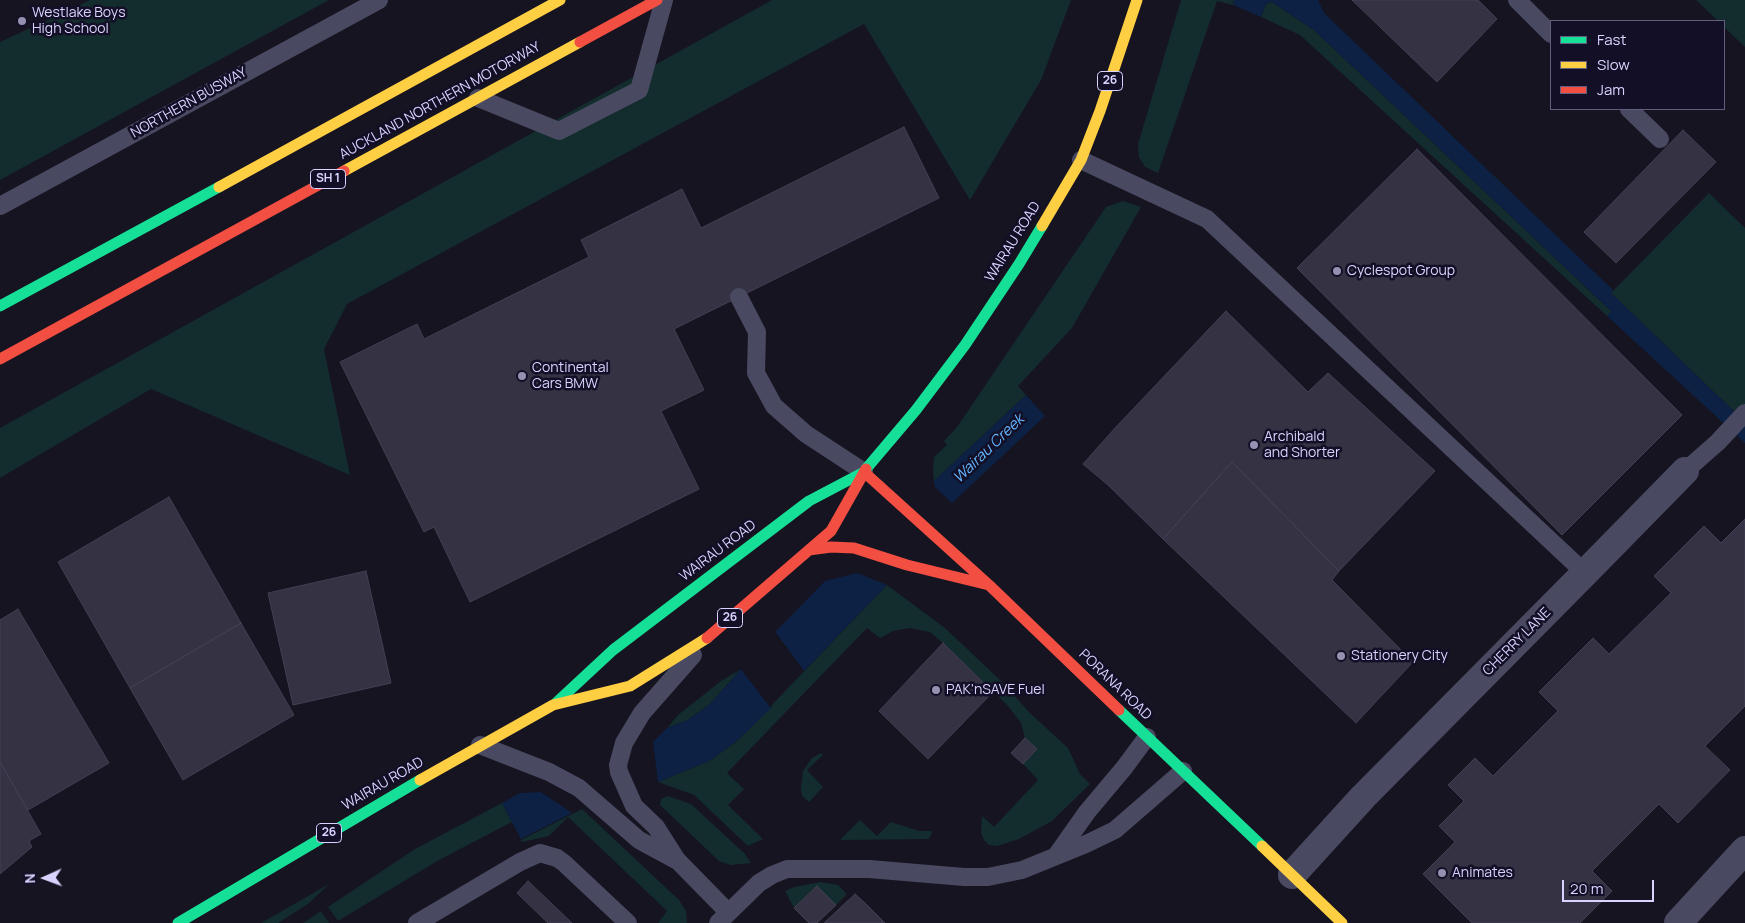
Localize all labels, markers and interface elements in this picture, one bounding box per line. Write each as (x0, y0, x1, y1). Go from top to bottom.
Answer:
place label: Westlake Boys High School (32, 5, 126, 38)
marker: Westlake Boys High School (16, 15, 28, 27)
legend (1550, 20, 1725, 110)
text: Fast (1597, 29, 1626, 50)
street label: AUCKLAND NORTHERN MOTORWAY (337, 39, 543, 163)
text: Slow (1597, 54, 1630, 75)
street label: NORTHERN BUSWAY (128, 64, 250, 142)
road number: 26 (1098, 72, 1122, 90)
text: Jam (1597, 79, 1625, 100)
road number: SH 1 (310, 170, 346, 188)
street label: WAIRAU ROAD (982, 199, 1044, 285)
place label: Cyclespot Group (1347, 263, 1455, 279)
marker: Cyclespot Group (1331, 265, 1343, 277)
place label: Continental Cars BMW (532, 360, 609, 392)
marker: Continental Cars BMW (516, 370, 528, 382)
water label: Wairau Creek (950, 411, 1028, 487)
place label: Archibald and Shorter (1264, 429, 1340, 462)
marker: Archibald and Shorter (1248, 439, 1260, 451)
street label: WAIRAU ROAD (677, 517, 759, 585)
street label: CHERRY LANE (1480, 605, 1554, 679)
road number: 26 (718, 608, 742, 628)
street label: PORANA ROAD (1075, 646, 1155, 724)
place label: Stationery City (1351, 648, 1448, 664)
marker: Stationery City (1335, 650, 1347, 662)
place label: PAK'nSAVE Fuel (946, 682, 1045, 698)
marker: PAK'nSAVE Fuel (930, 684, 942, 696)
street label: WAIRAU ROAD (339, 754, 427, 814)
road number: 26 (316, 824, 342, 842)
north arrow (20, 853, 70, 903)
place label: Animates (1452, 865, 1513, 881)
marker: Animates (1436, 867, 1448, 879)
scale bar (1565, 870, 1658, 902)
text: N (20, 873, 39, 884)
text: 20 m (1570, 878, 1603, 899)

